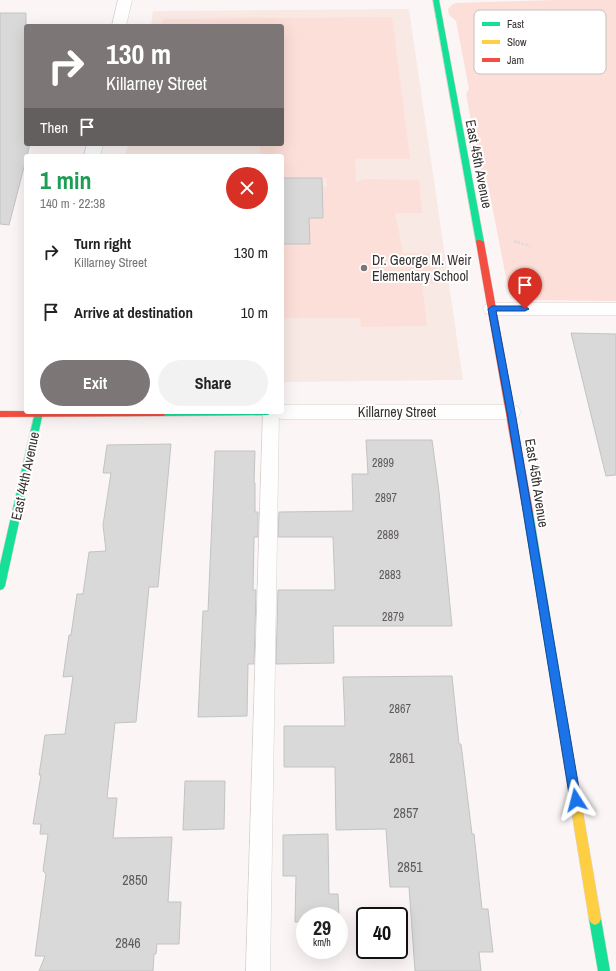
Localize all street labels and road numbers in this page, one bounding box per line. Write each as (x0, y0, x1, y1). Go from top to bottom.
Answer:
street label: East 45th Avenue (462, 118, 496, 210)
street label: Killarney Street (358, 403, 436, 421)
street label: East 44th Avenue (7, 430, 43, 522)
street label: East 45th Avenue (521, 437, 553, 529)

